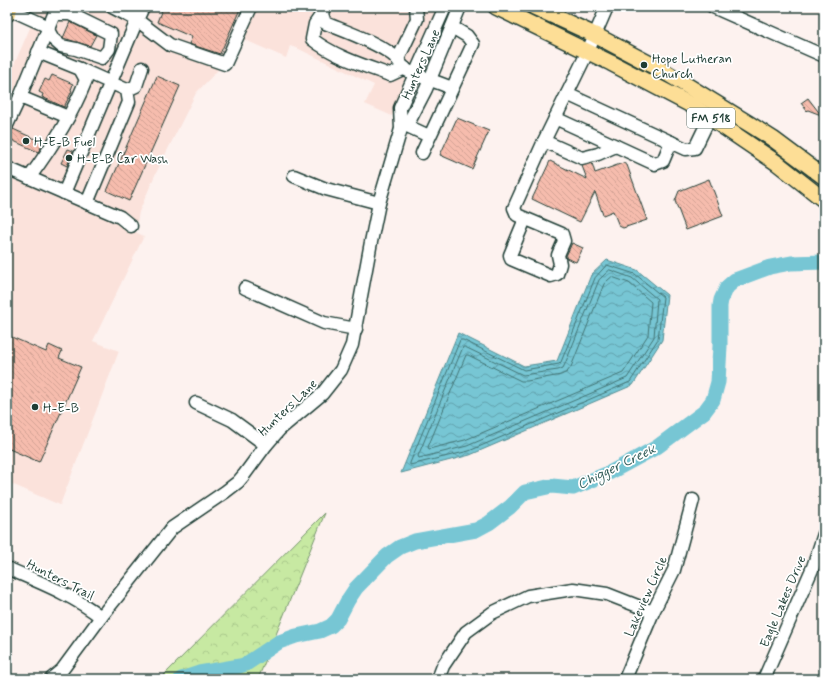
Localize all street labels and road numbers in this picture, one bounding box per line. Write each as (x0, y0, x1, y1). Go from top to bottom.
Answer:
street label: Hunters Lane (398, 27, 445, 103)
road number: FM 518 (687, 108, 735, 128)
street label: Hunters Lane (255, 376, 321, 440)
street label: Eagle Lakes Drive (756, 553, 810, 650)
street label: Lakeview Circle (621, 554, 672, 640)
street label: Hunters Trail (24, 556, 97, 605)

